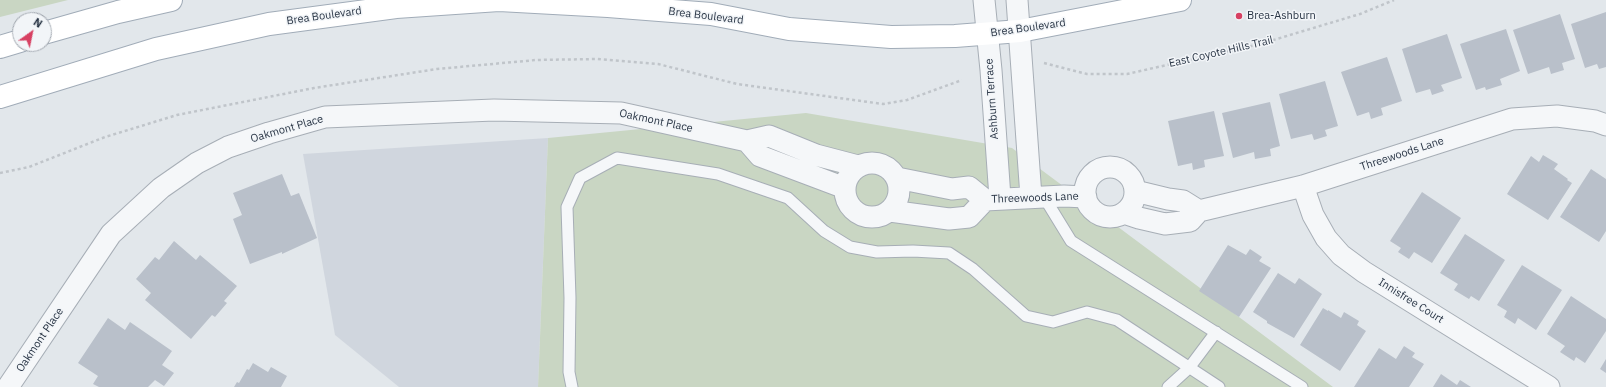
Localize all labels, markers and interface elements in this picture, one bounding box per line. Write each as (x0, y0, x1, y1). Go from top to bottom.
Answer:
street label: Brea Boulevard (286, 4, 362, 28)
street label: Brea Boulevard (668, 5, 744, 27)
place label: Brea-Ashburn (1247, 9, 1316, 23)
marker: Brea-Ashburn (1234, 11, 1244, 21)
north arrow (12, 12, 52, 52)
text: N (31, 15, 45, 31)
street label: Brea Boulevard (990, 16, 1066, 40)
street label: East Coyote Hills Trail (1167, 34, 1275, 70)
street label: Ashburn Terrace (983, 58, 1001, 140)
street label: Oakmont Place (618, 107, 694, 135)
street label: Oakmont Place (249, 112, 325, 146)
street label: Threewoods Lane (1358, 134, 1446, 174)
street label: Threewoods Lane (991, 190, 1079, 206)
street label: Innisfree Court (1376, 276, 1446, 326)
street label: Oakmont Place (14, 305, 66, 375)

